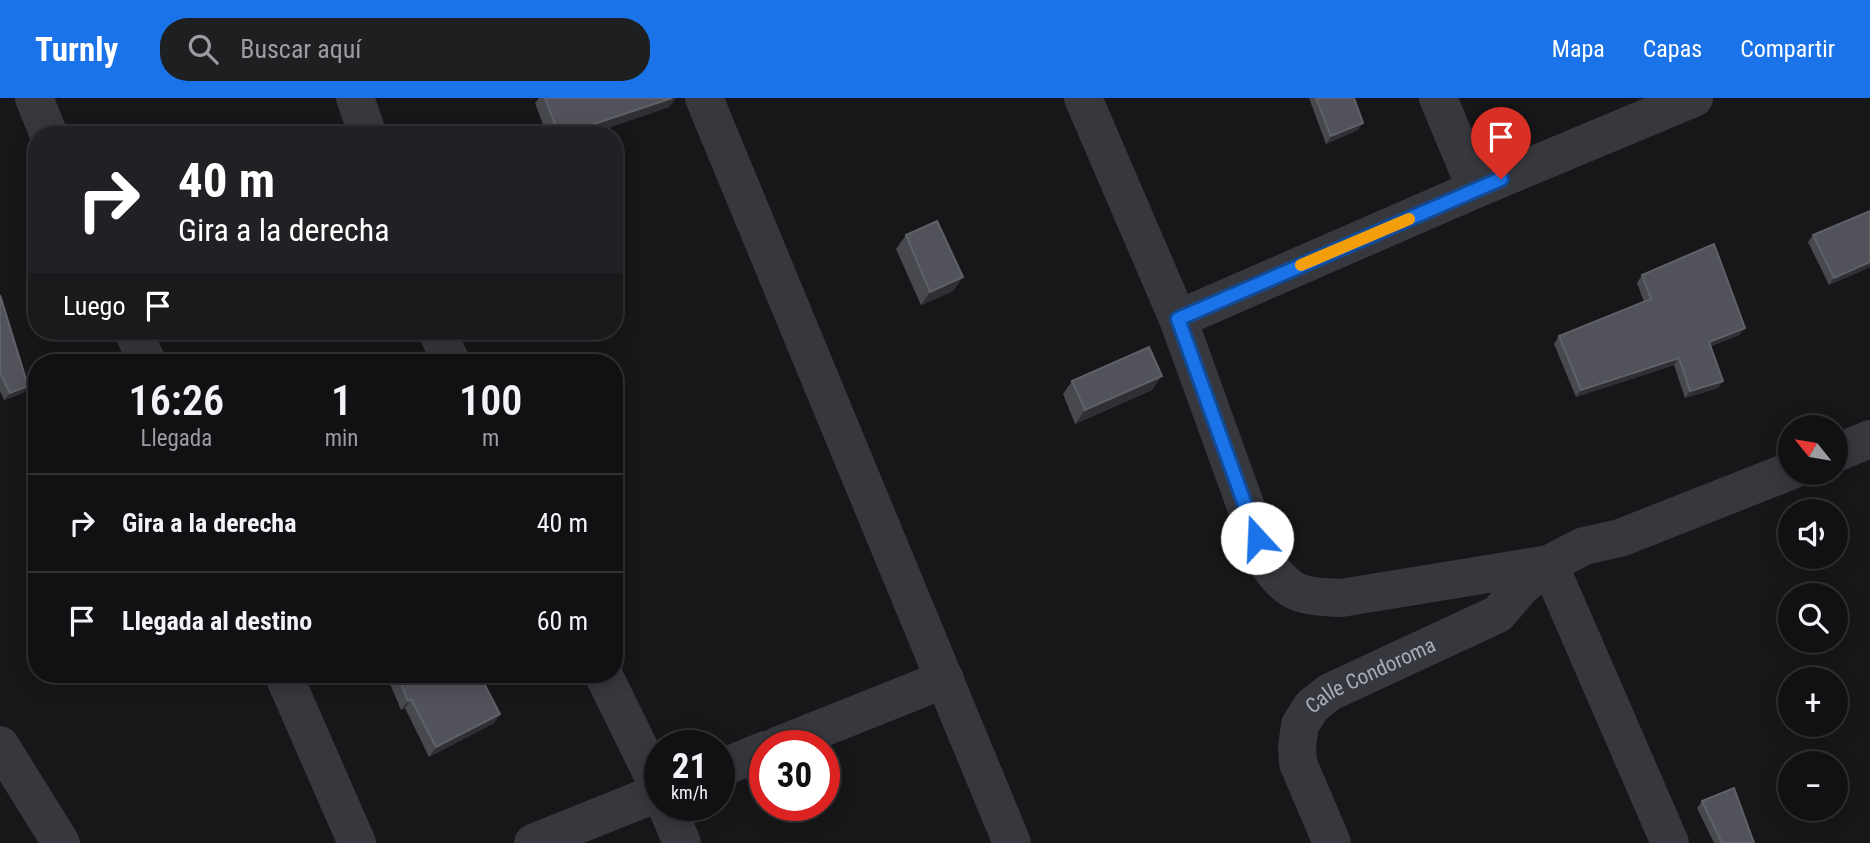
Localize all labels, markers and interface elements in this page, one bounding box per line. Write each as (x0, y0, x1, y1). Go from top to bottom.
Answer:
search box (160, 18, 650, 81)
text: Turnly (35, 30, 118, 69)
icon: search (184, 30, 222, 68)
text: Buscar aquí (240, 34, 361, 64)
text: Mapa (1552, 35, 1605, 63)
text: Capas (1643, 35, 1702, 63)
text: Compartir (1740, 35, 1835, 63)
pin (1471, 107, 1531, 179)
icon: arrive (1482, 118, 1520, 156)
text: 40 m (178, 152, 275, 209)
icon: right (63, 154, 154, 245)
text: Gira a la derecha (178, 211, 390, 249)
icon: arrive (139, 287, 177, 325)
text: Luego (63, 291, 125, 321)
text: 16:26 (129, 376, 224, 425)
text: 1 (331, 376, 352, 425)
text: 100 (459, 376, 522, 425)
north arrow (1778, 415, 1848, 485)
map controls (1778, 415, 1848, 821)
text: Llegada (140, 425, 212, 452)
text: min (325, 425, 358, 452)
text: m (482, 425, 499, 452)
button: sound (1778, 499, 1848, 569)
position arrow (1220, 501, 1294, 575)
icon: right (63, 504, 101, 542)
text: Gira a la derecha (122, 508, 296, 538)
text: 40 m (537, 508, 588, 538)
button: search (1778, 583, 1848, 653)
icon: arrive (63, 602, 101, 640)
text: Llegada al destino (122, 606, 312, 636)
text: 60 m (537, 606, 588, 636)
street label: Calle Condoroma (1301, 633, 1439, 718)
button: + (1778, 667, 1848, 737)
speed limit sign: 30 (749, 730, 840, 821)
text: 21 (672, 746, 707, 787)
button: − (1778, 751, 1848, 821)
text: km/h (671, 782, 708, 803)

